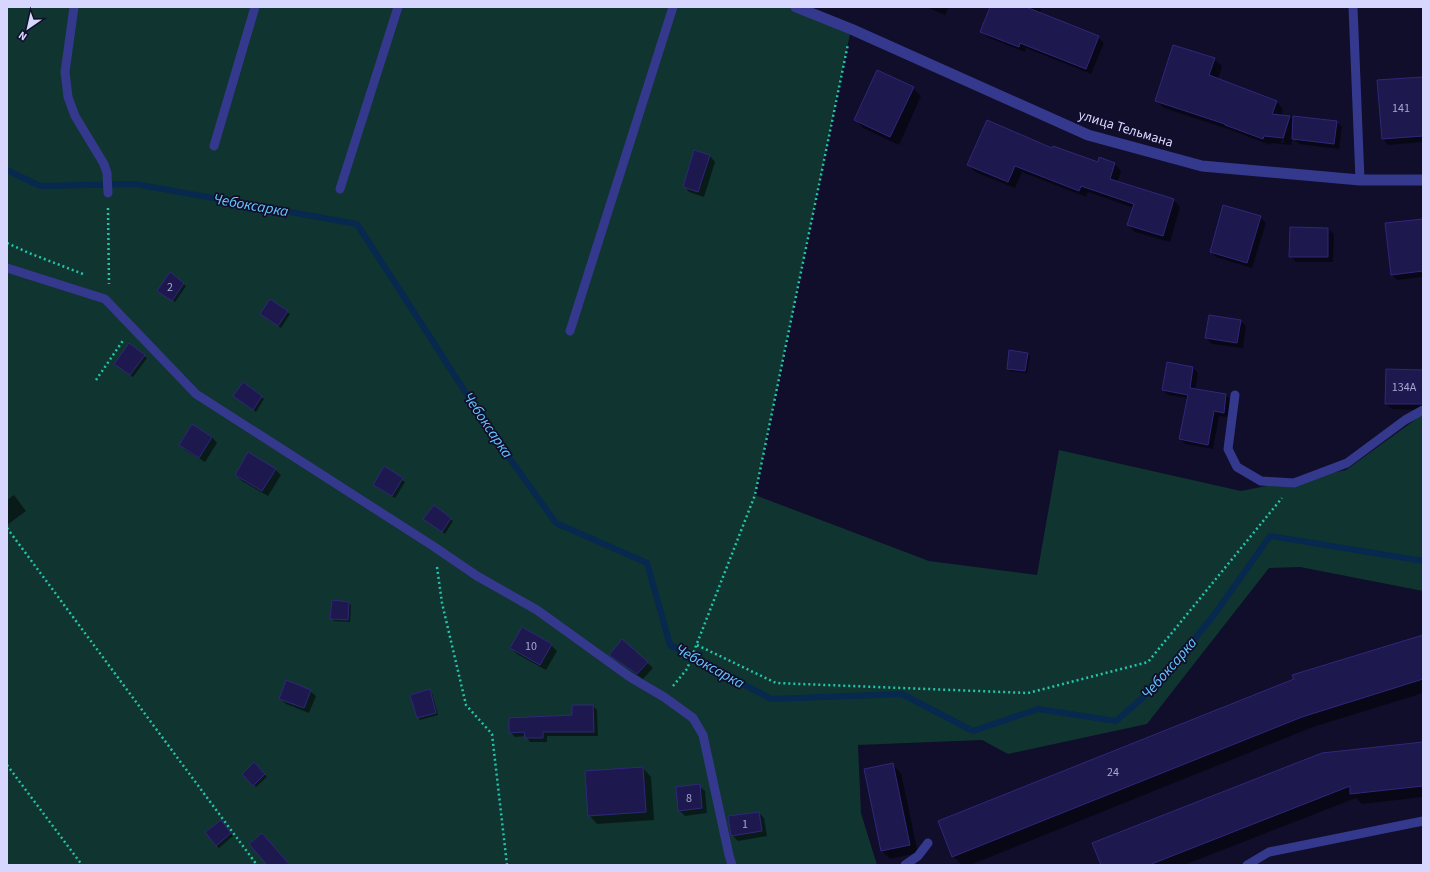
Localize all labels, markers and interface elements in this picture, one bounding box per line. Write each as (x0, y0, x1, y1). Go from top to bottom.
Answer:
north arrow (8, 8, 48, 48)
text: N (15, 28, 30, 44)
house number: 141 (1392, 100, 1410, 117)
street label: улица Тельмана (1076, 105, 1176, 153)
water label: Чебоксарка (212, 189, 290, 222)
house number: 2 (167, 279, 173, 296)
house number: 134А (1392, 379, 1417, 396)
water label: Чебоксарка (458, 388, 517, 463)
water label: Чебоксарка (1137, 633, 1202, 704)
house number: 10 (525, 638, 537, 655)
water label: Чебоксарка (672, 639, 748, 694)
house number: 24 (1107, 764, 1119, 781)
house number: 8 (686, 790, 692, 807)
house number: 1 (742, 816, 748, 833)

